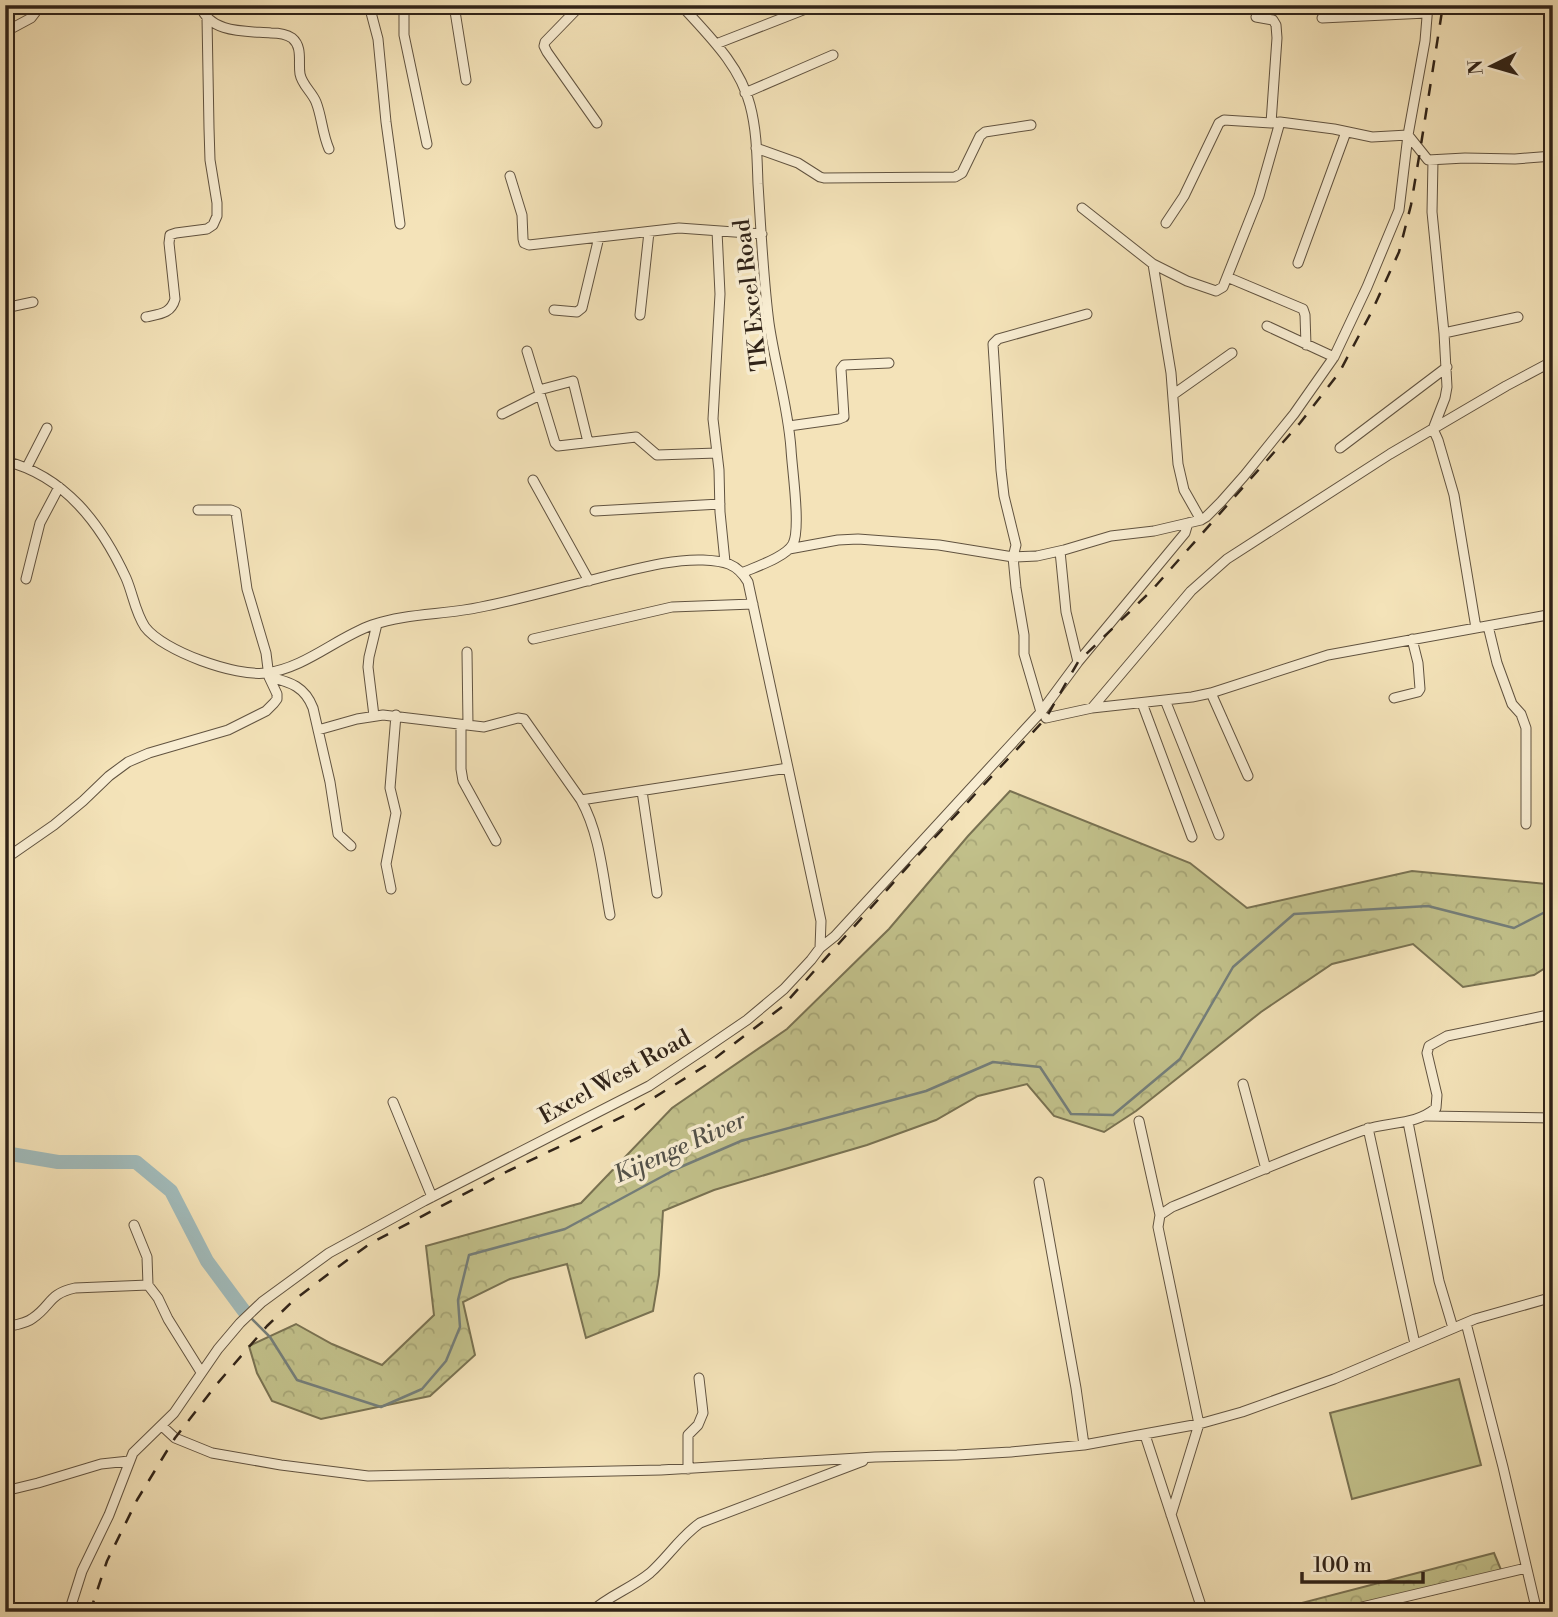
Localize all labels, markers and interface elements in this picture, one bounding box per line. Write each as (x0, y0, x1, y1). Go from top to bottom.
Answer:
north arrow (1456, 32, 1526, 102)
text: N (1463, 59, 1489, 76)
street label: TK Excel Road (728, 217, 774, 373)
street label: Excel West Road (534, 1024, 696, 1130)
water label: Kijenge River (609, 1105, 752, 1191)
scale bar (1302, 1540, 1423, 1584)
text: 100 m (1313, 1553, 1372, 1579)

